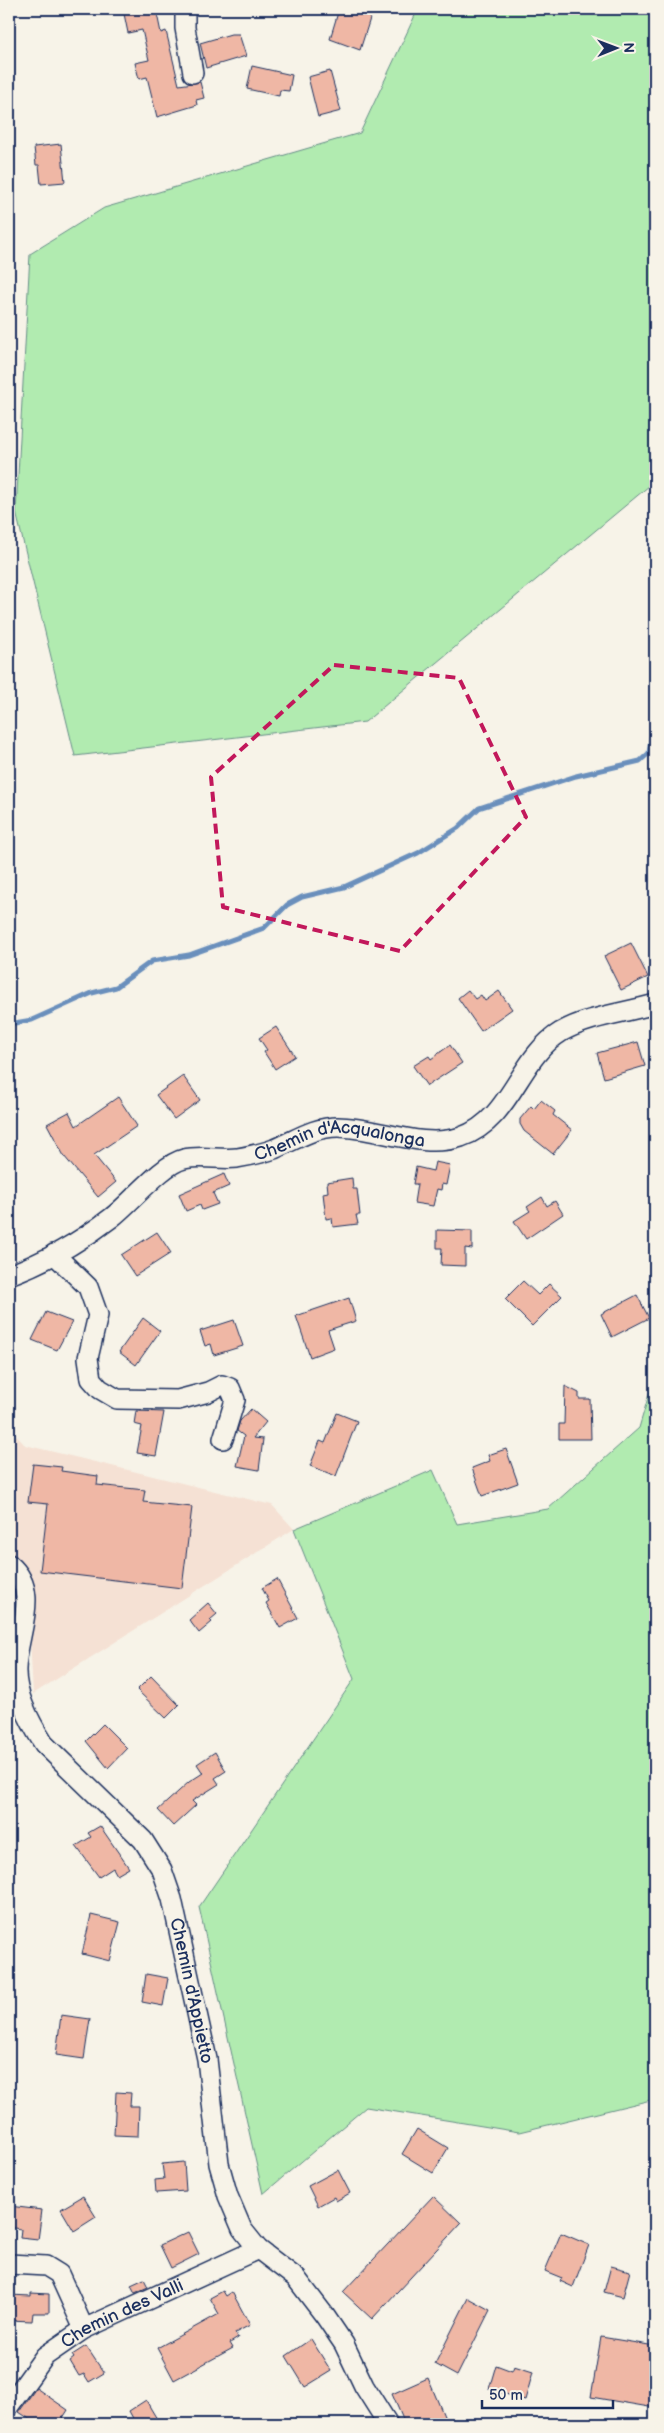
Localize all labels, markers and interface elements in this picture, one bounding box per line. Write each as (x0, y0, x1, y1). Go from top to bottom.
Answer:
north arrow (592, 22, 642, 72)
text: N (620, 42, 637, 53)
street label: Chemin d'Acqualonga (252, 1117, 426, 1165)
street label: Chemin d'Appietto (165, 1916, 218, 2065)
street label: Chemin des Valli (57, 2275, 187, 2353)
scale bar (482, 2378, 613, 2410)
text: 50 m (489, 2386, 523, 2405)

